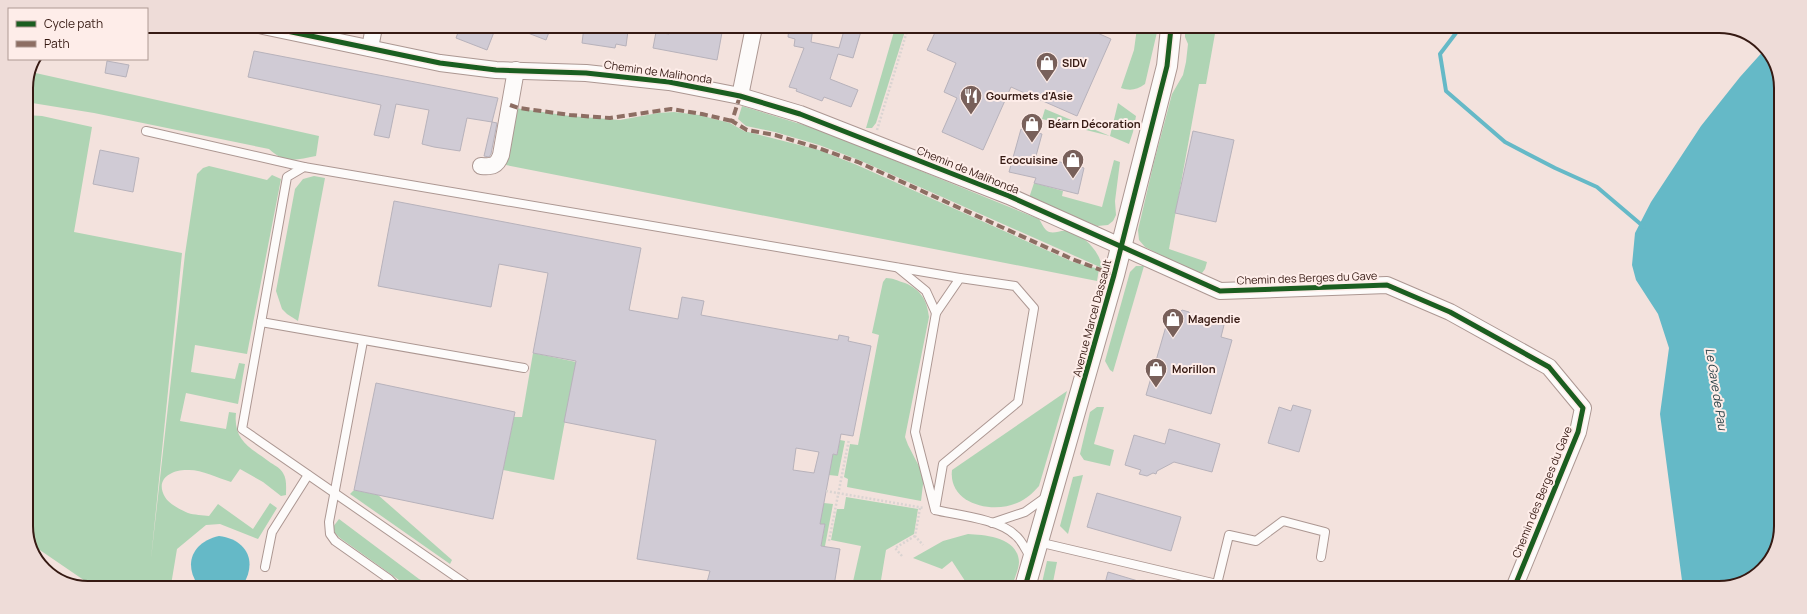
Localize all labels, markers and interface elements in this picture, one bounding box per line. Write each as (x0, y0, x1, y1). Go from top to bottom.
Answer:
legend (8, 8, 148, 60)
text: Cycle path (44, 15, 103, 32)
text: Path (44, 35, 70, 52)
shop icon: SIDV (1034, 50, 1060, 83)
place label: SIDV (1062, 55, 1087, 70)
street label: Chemin de Malihonda (603, 56, 713, 87)
restaurant icon: Gourmets d'Asie (958, 83, 984, 116)
place label: Gourmets d'Asie (986, 88, 1073, 103)
shop icon: Béarn Décoration (1019, 111, 1045, 144)
place label: Béarn Décoration (1048, 116, 1141, 131)
street label: Chemin de Malihonda (915, 142, 1022, 197)
shop icon: Ecocuisine (1060, 147, 1086, 180)
place label: Ecocuisine (1000, 152, 1058, 167)
street label: Avenue Marcel Dassault (1069, 258, 1114, 378)
street label: Chemin des Berges du Gave (1236, 268, 1378, 287)
shop icon: Magendie (1160, 306, 1186, 339)
place label: Magendie (1188, 311, 1241, 326)
water label: Le Gave de Pau (1702, 347, 1732, 432)
shop icon: Morillon (1143, 356, 1169, 389)
place label: Morillon (1172, 361, 1216, 376)
street label: Chemin des Berges du Gave (1508, 423, 1575, 560)

